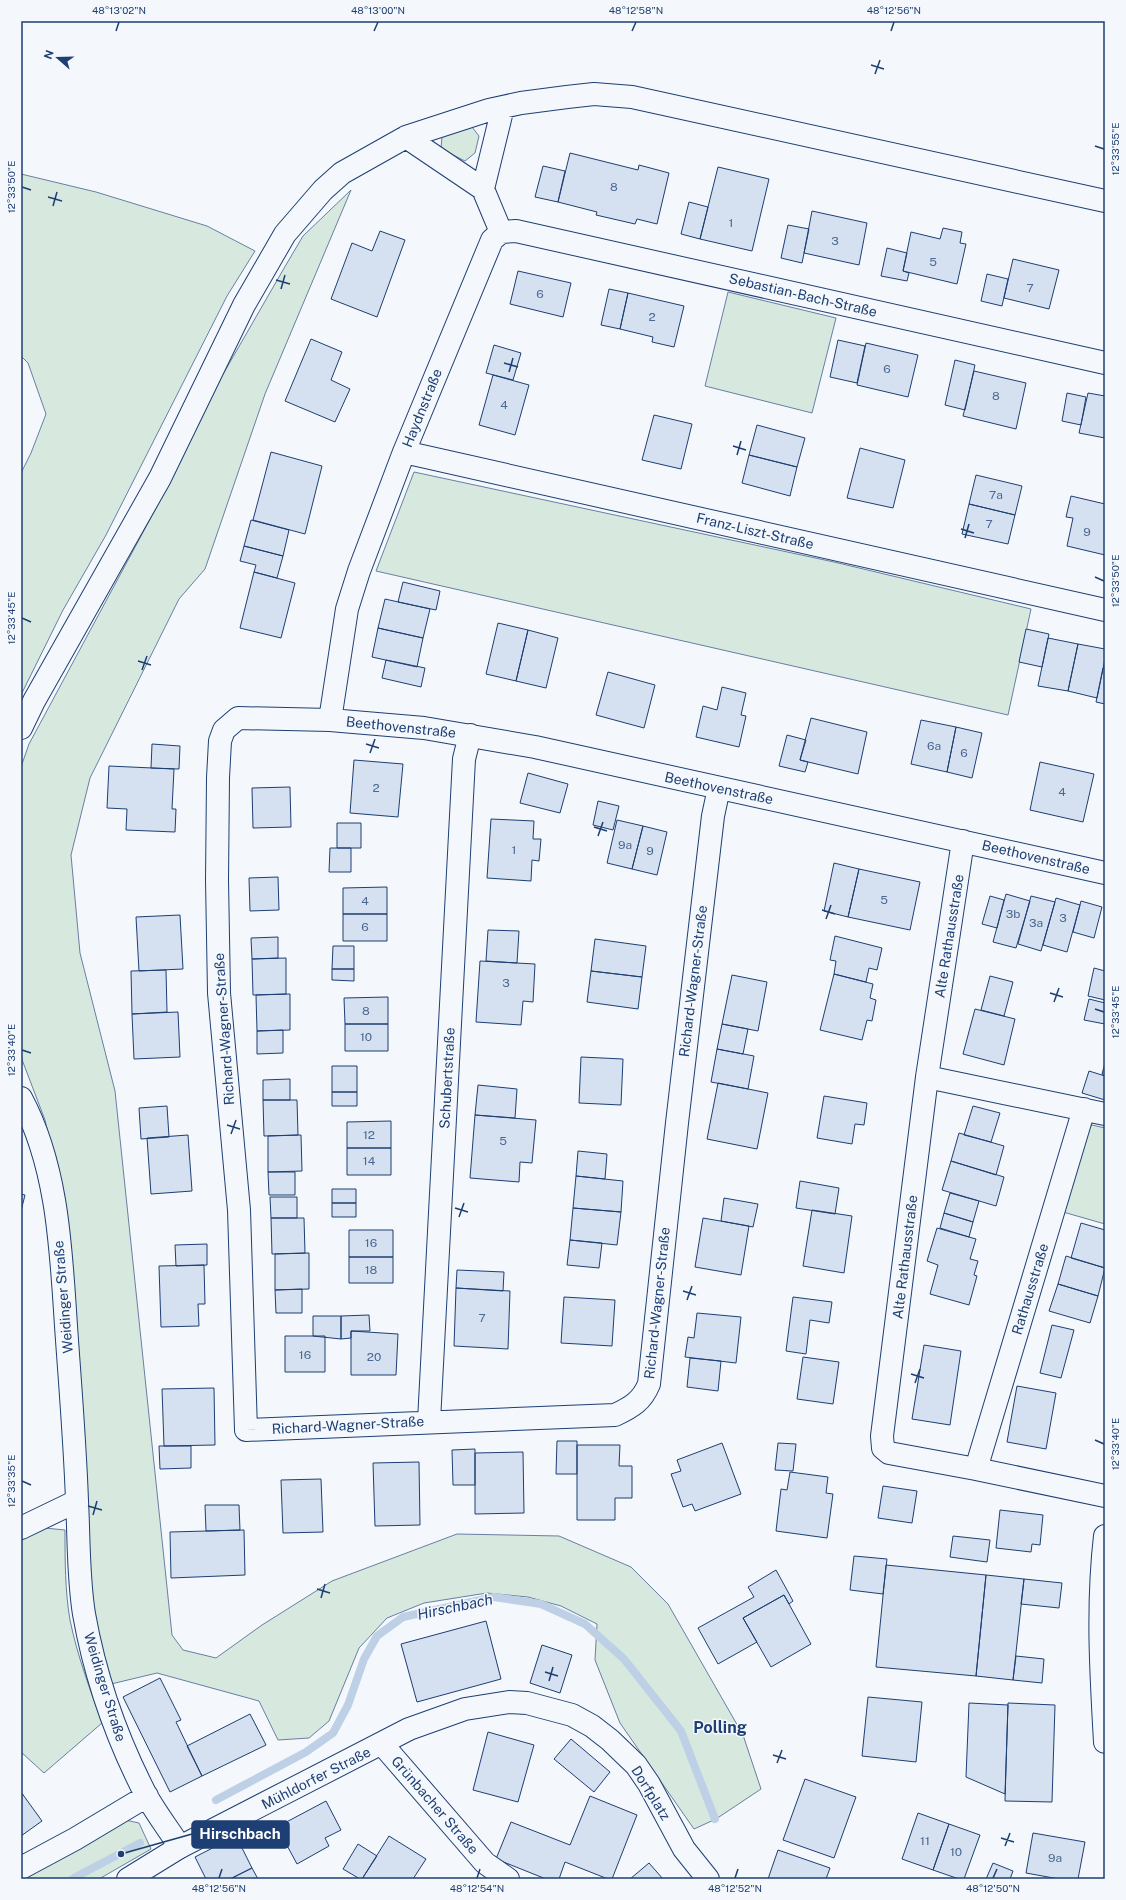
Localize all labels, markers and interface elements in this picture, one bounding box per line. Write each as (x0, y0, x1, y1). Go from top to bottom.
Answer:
text: 48°13'02"N (92, 4, 146, 16)
text: 48°13'00"N (351, 4, 405, 16)
text: 48°12'58"N (609, 4, 663, 16)
text: 48°12'56"N (867, 4, 921, 16)
north arrow (38, 38, 78, 78)
text: N (41, 48, 56, 61)
text: 12°33'55"E (1109, 123, 1121, 175)
text: 12°33'50"E (5, 161, 17, 213)
house number: 8 (610, 180, 618, 194)
house number: 1 (729, 216, 733, 230)
house number: 3 (831, 234, 839, 248)
house number: 5 (929, 255, 937, 269)
street label: Sebastian-Bach-Straße (727, 270, 879, 320)
house number: 7 (1026, 281, 1034, 295)
house number: 6 (536, 287, 544, 301)
house number: 2 (648, 310, 656, 324)
house number: 6 (883, 362, 891, 376)
street label: Haydnstraße (399, 366, 445, 450)
house number: 8 (992, 389, 1000, 403)
house number: 4 (500, 398, 508, 412)
house number: 7a (989, 488, 1003, 502)
street label: Franz-Liszt-Straße (695, 510, 815, 552)
house number: 7 (985, 517, 993, 531)
house number: 9 (1083, 525, 1091, 539)
text: 12°33'50"E (1109, 555, 1121, 607)
text: 12°33'45"E (5, 592, 17, 644)
street label: Beethovenstraße (345, 713, 457, 741)
house number: 6a (927, 739, 941, 753)
house number: 6 (960, 746, 968, 760)
street label: Beethovenstraße (663, 769, 775, 807)
house number: 2 (372, 781, 380, 795)
house number: 4 (1058, 785, 1066, 799)
street label: Beethovenstraße (980, 837, 1092, 877)
house number: 9a (618, 838, 632, 852)
house number: 1 (512, 843, 516, 857)
house number: 9 (646, 844, 654, 858)
street label: Alte Rathausstraße (931, 873, 967, 999)
house number: 5 (880, 893, 888, 907)
house number: 4 (361, 894, 369, 908)
street label: Richard-Wagner-Straße (676, 904, 710, 1058)
house number: 3b (1006, 907, 1020, 921)
house number: 3 (1059, 911, 1067, 925)
house number: 3a (1029, 916, 1043, 930)
house number: 6 (361, 920, 369, 934)
street label: Richard-Wagner-Straße (211, 952, 237, 1106)
house number: 3 (502, 976, 510, 990)
text: 12°33'45"E (1109, 986, 1121, 1038)
house number: 8 (362, 1004, 370, 1018)
text: 12°33'40"E (5, 1024, 17, 1076)
street label: Schubertstraße (436, 1027, 458, 1129)
house number: 10 (360, 1030, 372, 1044)
house number: 12 (363, 1128, 375, 1142)
house number: 5 (499, 1134, 507, 1148)
house number: 14 (363, 1154, 376, 1168)
street label: Alte Rathausstraße (889, 1194, 921, 1320)
street label: Richard-Wagner-Straße (641, 1226, 673, 1380)
house number: 16 (365, 1236, 377, 1250)
street label: Weidinger Straße (50, 1240, 76, 1354)
street label: Rathausstraße (1009, 1241, 1052, 1337)
house number: 18 (365, 1263, 378, 1277)
house number: 7 (478, 1311, 486, 1325)
house number: 16 (299, 1348, 311, 1362)
house number: 20 (367, 1350, 381, 1364)
street label: Richard-Wagner-Straße (271, 1413, 425, 1437)
text: 12°33'40"E (1109, 1418, 1121, 1470)
text: 12°33'35"E (5, 1455, 17, 1507)
water label: Hirschbach (416, 1590, 494, 1623)
street label: Weidinger Straße (81, 1631, 129, 1744)
district label: Polling (693, 1718, 747, 1737)
street label: Mühldorfer Straße (259, 1744, 373, 1812)
street label: Grünbacher Straße (388, 1753, 482, 1857)
street label: Dorfplatz (628, 1763, 674, 1823)
callout: Hirschbach (192, 1821, 289, 1848)
text: Hirschbach (199, 1825, 281, 1842)
house number: 11 (920, 1834, 930, 1848)
house number: 10 (950, 1845, 962, 1859)
house number: 9a (1048, 1851, 1062, 1865)
text: 48°12'56"N (192, 1882, 246, 1894)
text: 48°12'54"N (450, 1882, 504, 1894)
text: 48°12'52"N (708, 1882, 762, 1894)
text: 48°12'50"N (966, 1882, 1020, 1894)

